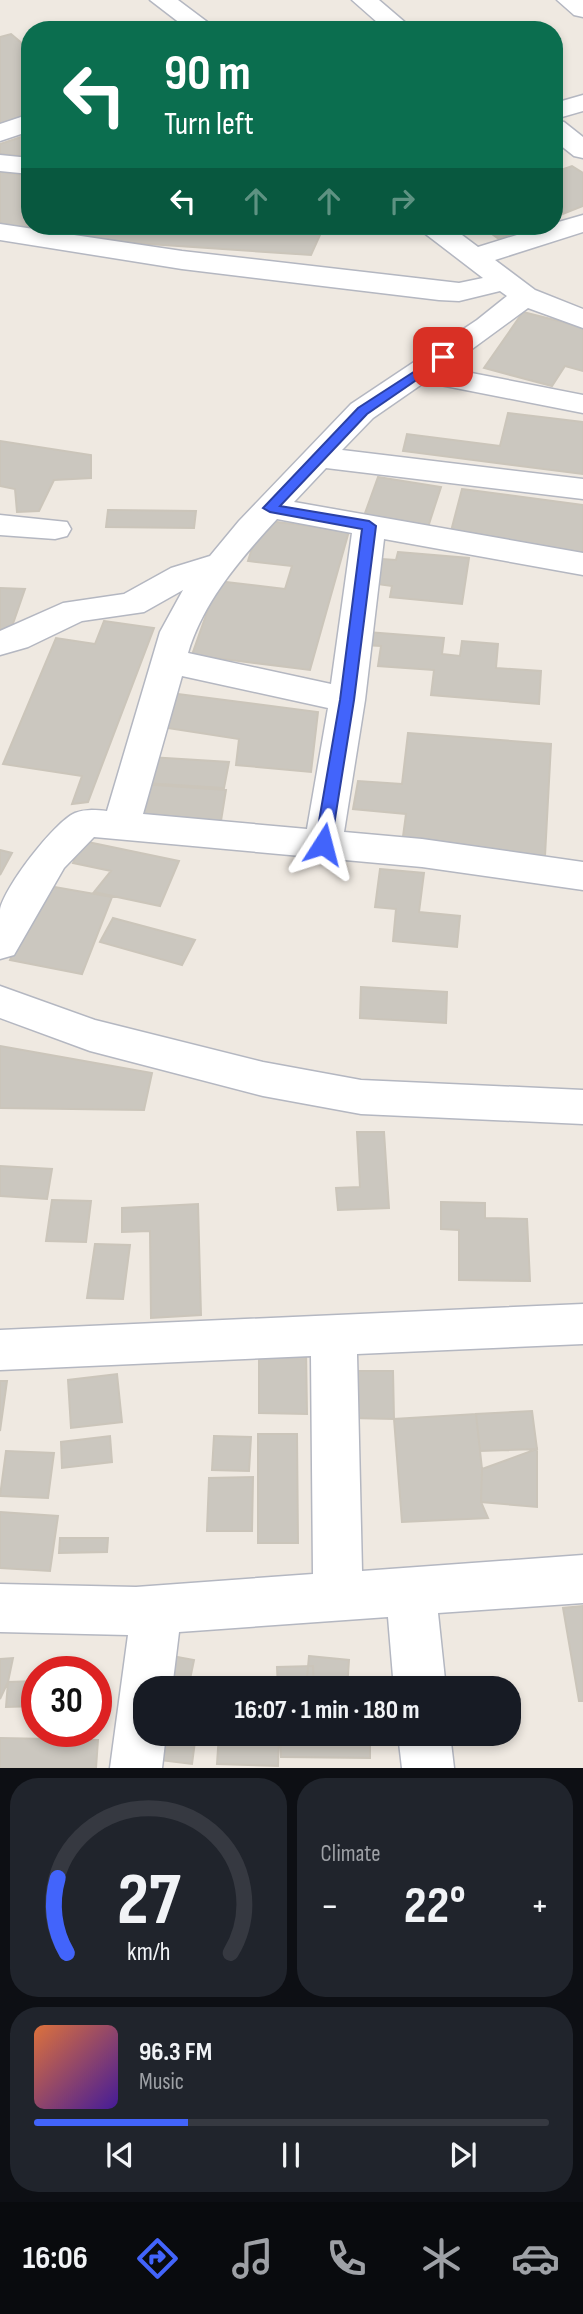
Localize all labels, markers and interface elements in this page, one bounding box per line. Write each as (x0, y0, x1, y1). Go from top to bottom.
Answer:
text: 90 m (164, 45, 251, 104)
icon: left (49, 49, 140, 140)
text: Turn left (164, 105, 254, 144)
icon: left (164, 182, 202, 220)
icon: ahead (237, 182, 275, 220)
icon: ahead (310, 182, 348, 220)
icon: right (383, 182, 421, 220)
pin (413, 327, 473, 387)
icon: arrive (424, 338, 462, 376)
position arrow (286, 807, 360, 881)
speed limit sign: 30 (21, 1656, 112, 1747)
text: 16:07 · 1 min · 180 m (234, 1695, 420, 1726)
text: Climate (321, 1840, 380, 1868)
text: 27 (116, 1858, 180, 1946)
text: 22° (404, 1875, 466, 1938)
text: − (321, 1884, 339, 1929)
text: + (530, 1884, 549, 1929)
text: km/h (127, 1937, 170, 1968)
text: 96.3 FM (139, 2037, 212, 2068)
text: Music (139, 2068, 184, 2096)
icon: previous (101, 2136, 139, 2174)
icon: pause (272, 2136, 310, 2174)
icon: next (444, 2136, 482, 2174)
icon: directions (133, 2234, 182, 2283)
icon: music (228, 2234, 277, 2283)
icon: phone (322, 2234, 371, 2283)
icon: climate (417, 2234, 466, 2283)
icon: car (511, 2234, 560, 2283)
text: 16:06 (23, 2239, 88, 2278)

